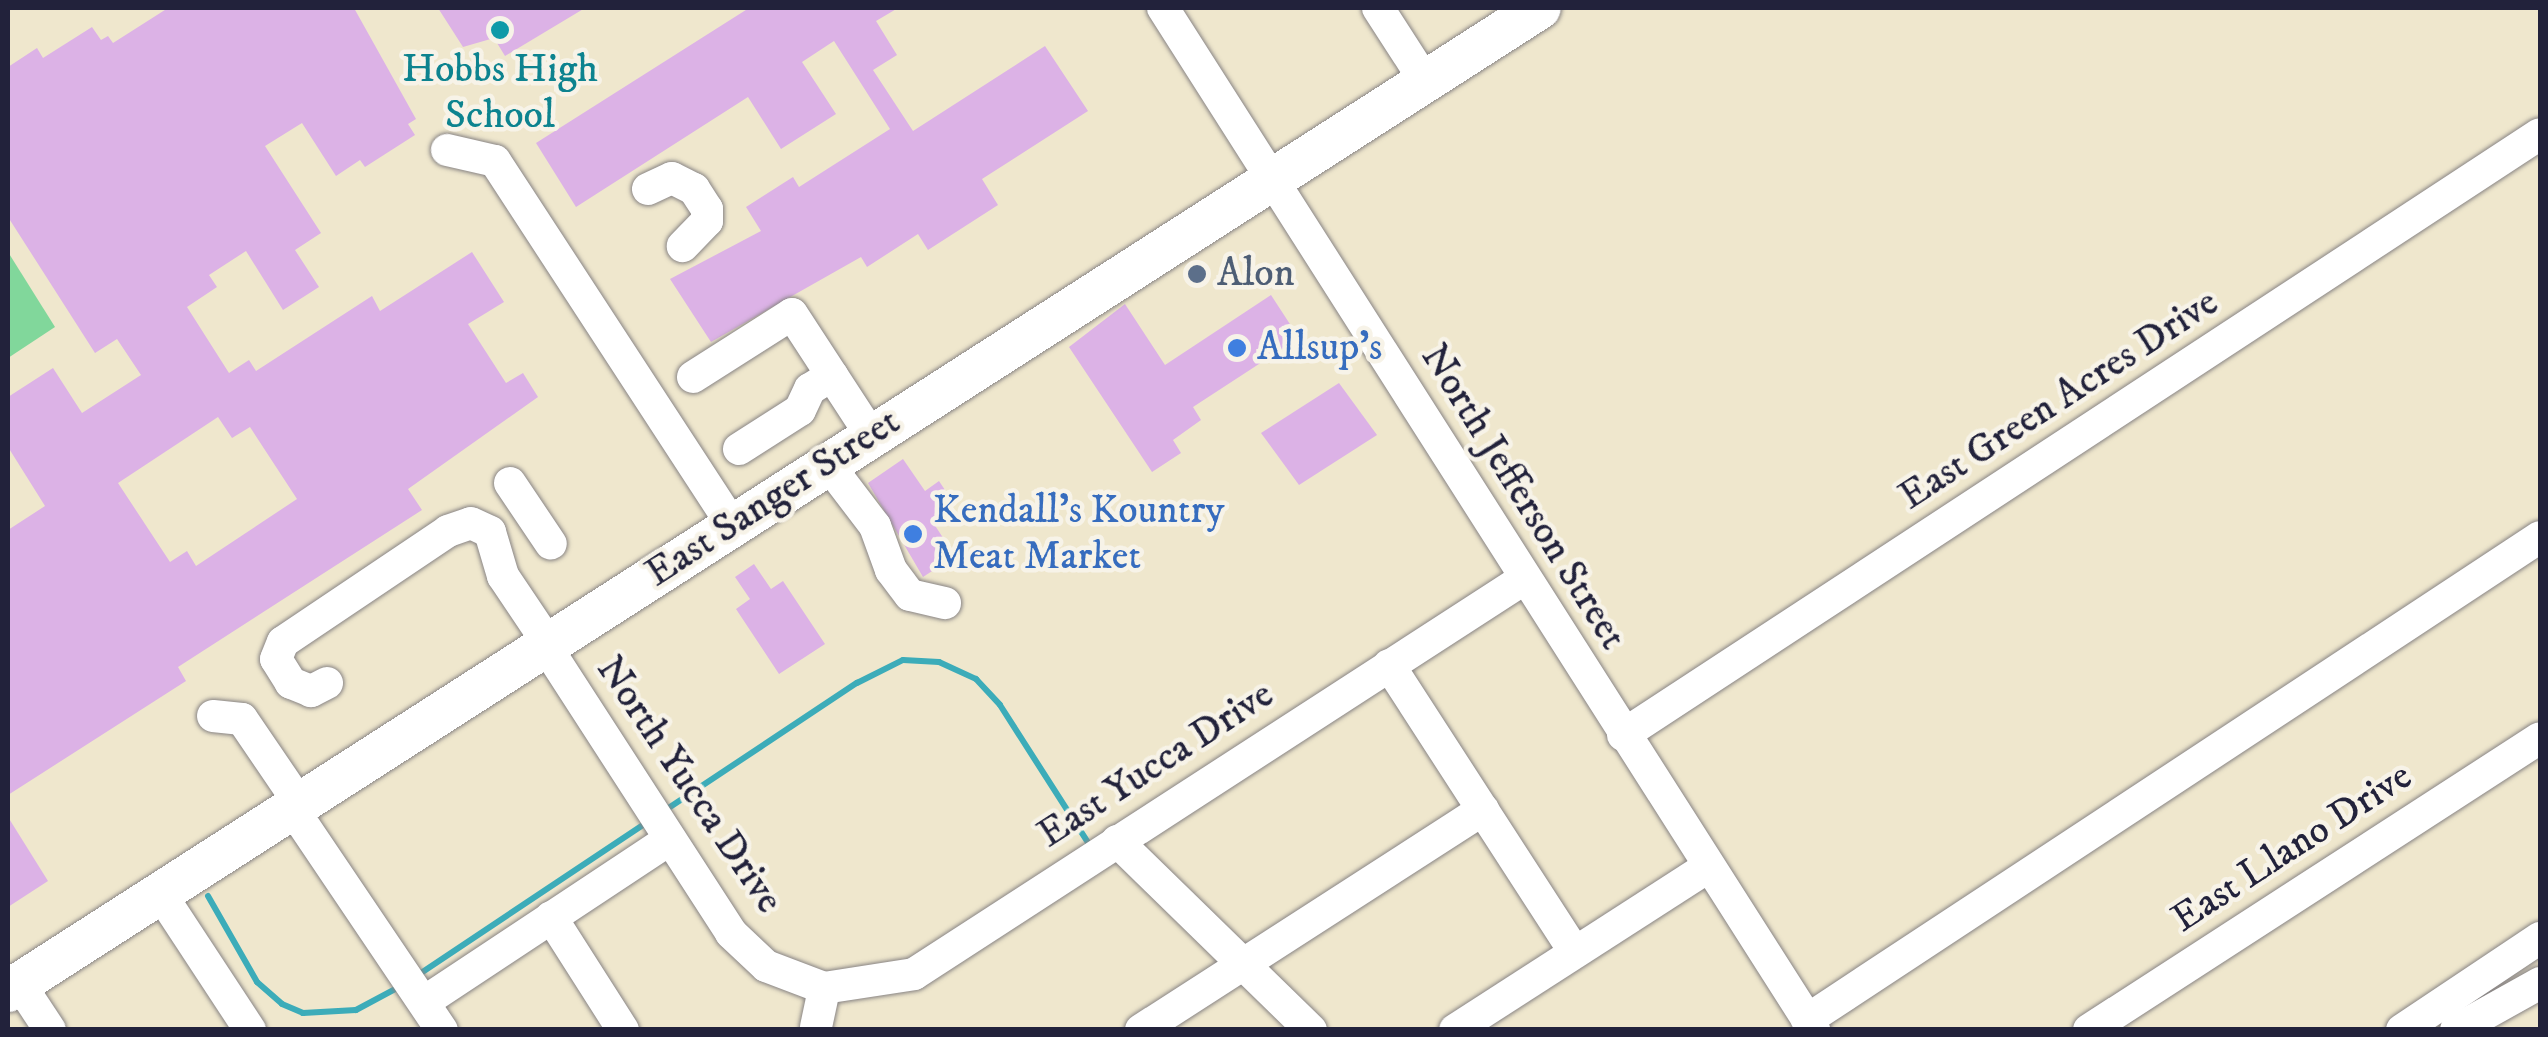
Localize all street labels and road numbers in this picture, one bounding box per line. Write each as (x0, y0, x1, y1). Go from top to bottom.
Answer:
street label: East Green Acres Drive (1891, 279, 2227, 521)
street label: North Jefferson Street (1410, 335, 1636, 659)
street label: East Sanger Street (637, 398, 909, 598)
street label: North Yucca Drive (585, 647, 793, 923)
street label: East Yucca Drive (1029, 671, 1283, 859)
street label: East Llano Drive (2163, 753, 2421, 943)

